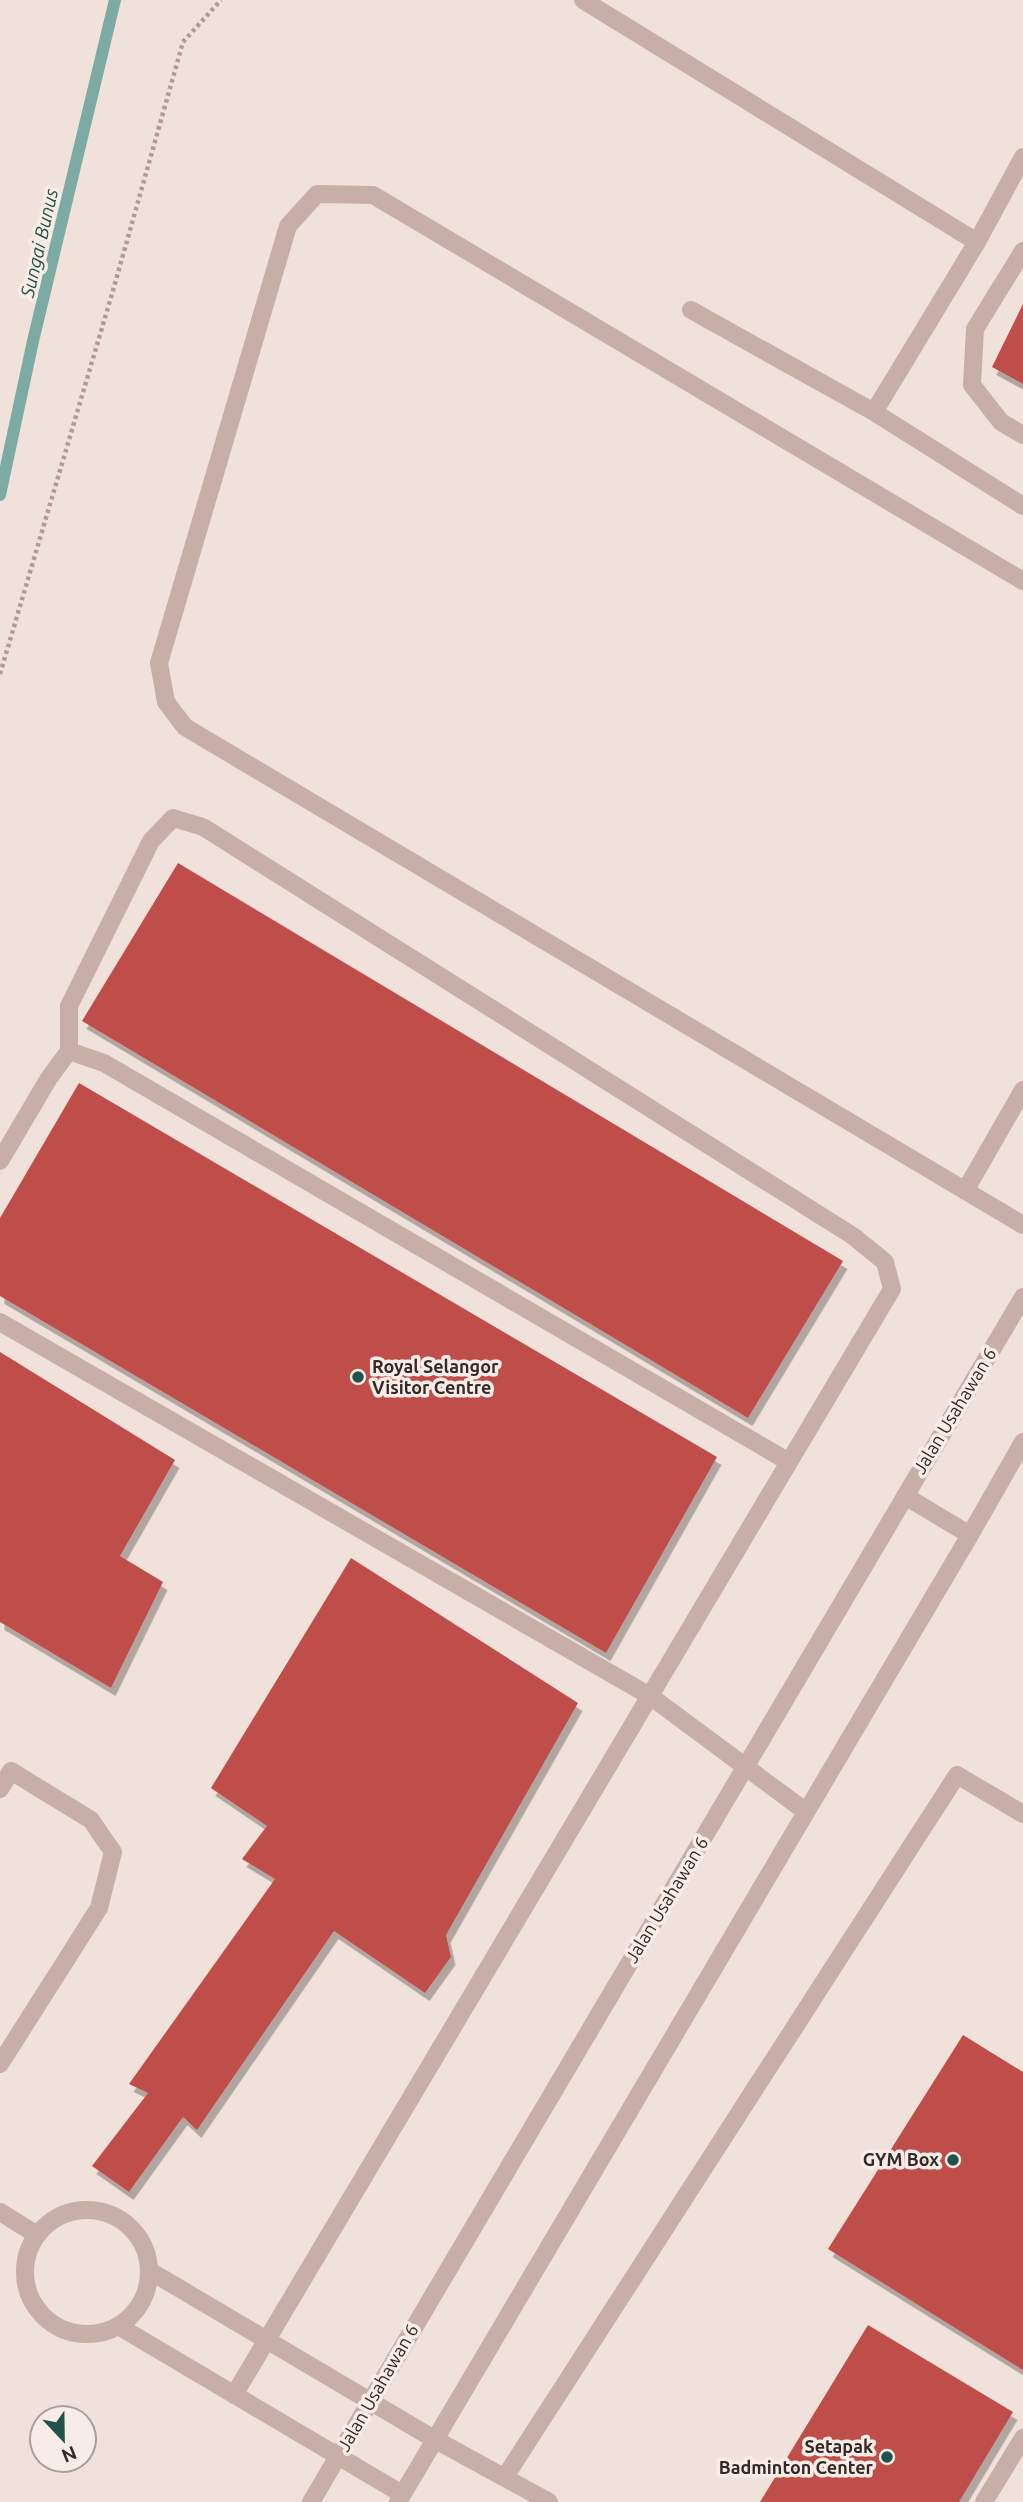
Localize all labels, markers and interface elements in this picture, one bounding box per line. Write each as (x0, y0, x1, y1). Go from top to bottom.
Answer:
water label: Sungai Bunus (16, 186, 62, 301)
street label: Jalan Usahawan 6 (909, 1344, 1000, 1477)
place label: Royal Selangor Visitor Centre (372, 1356, 499, 1397)
marker: Royal Selangor Visitor Centre (350, 1369, 366, 1385)
street label: Jalan Usahawan 6 (621, 1833, 712, 1966)
place label: GYM Box (863, 2149, 939, 2169)
marker: GYM Box (945, 2152, 961, 2168)
street label: Jalan Usahawan 6 (333, 2321, 422, 2454)
north arrow (28, 2404, 98, 2474)
place label: Setapak Badminton Center (719, 2436, 874, 2477)
text: N (59, 2442, 80, 2468)
marker: Setapak Badminton Center (879, 2449, 895, 2465)

